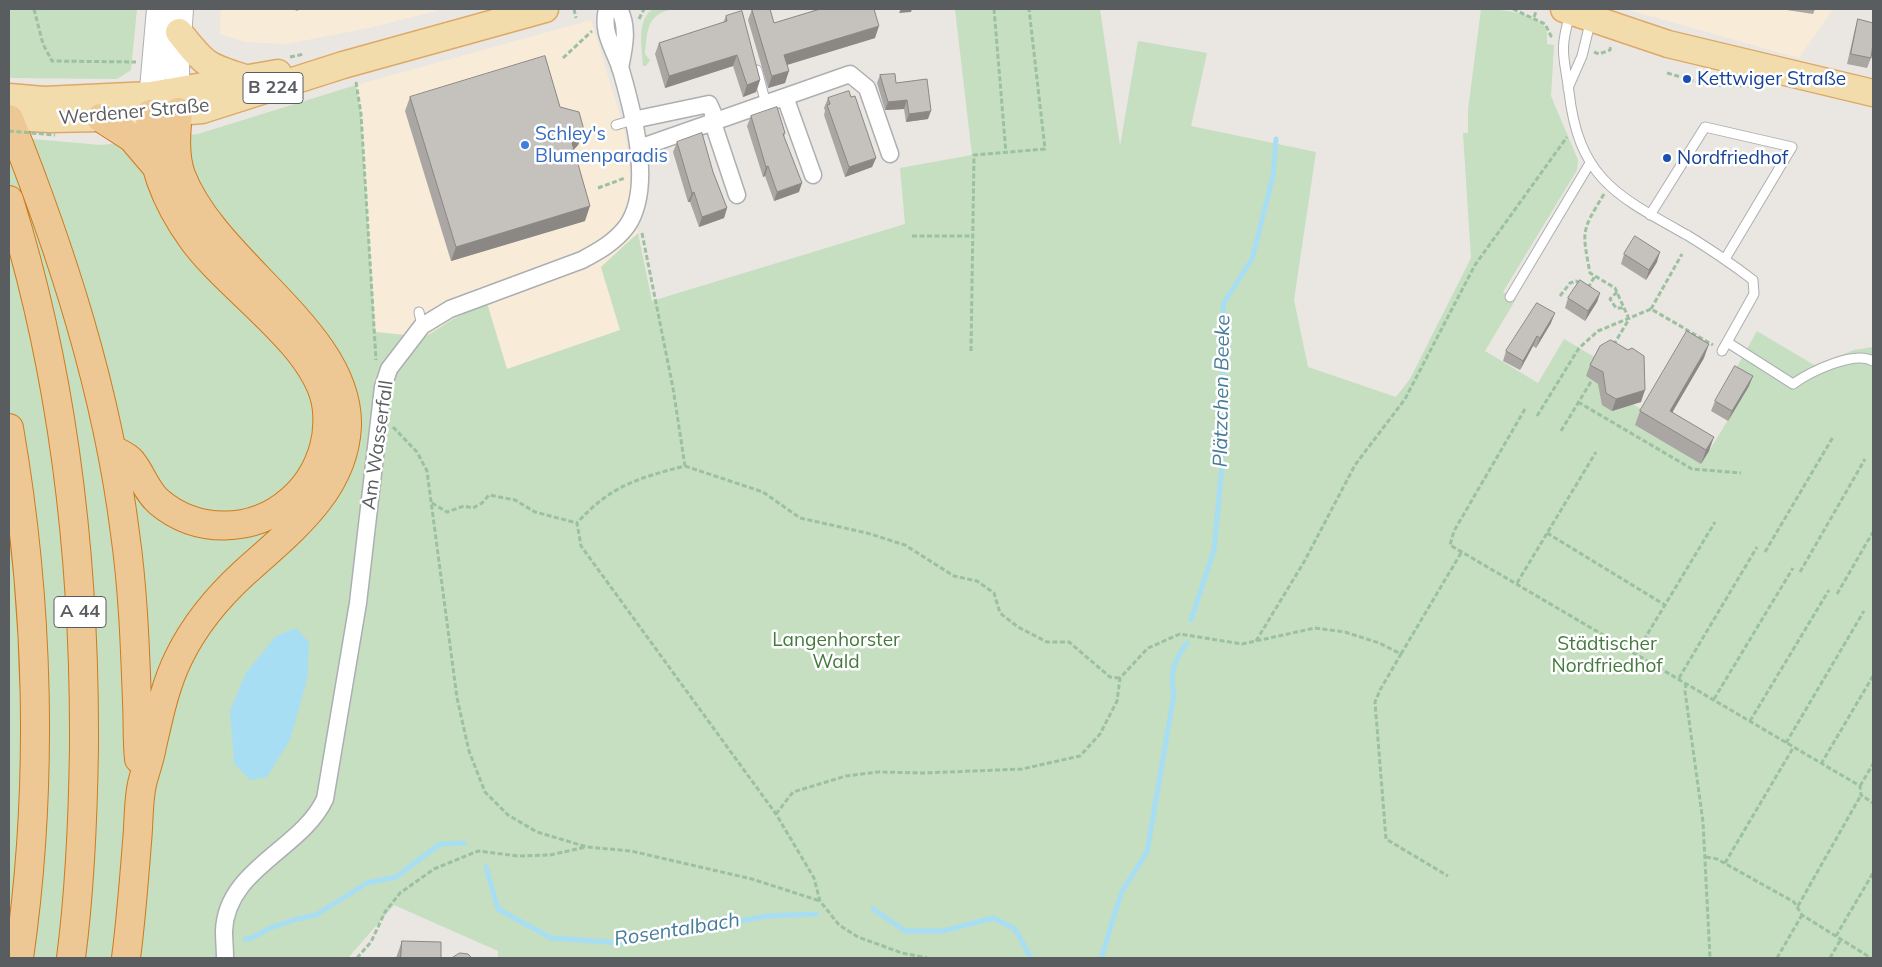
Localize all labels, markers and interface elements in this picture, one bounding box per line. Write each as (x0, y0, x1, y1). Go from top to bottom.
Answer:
place label: Kettwiger Straße (1697, 68, 1846, 90)
road number: B 224 (243, 73, 303, 104)
marker: Kettwiger Straße (1681, 73, 1693, 85)
street label: Werdener Straße (58, 94, 210, 130)
place label: Schley's Blumenparadis (535, 123, 668, 167)
marker: Schley's Blumenparadis (519, 139, 531, 151)
place label: Nordfriedhof (1677, 147, 1788, 169)
marker: Nordfriedhof (1661, 152, 1673, 164)
water label: Plätzchen Beeke (1209, 314, 1235, 468)
street label: Am Wasserfall (358, 379, 398, 511)
road number: A 44 (54, 596, 106, 628)
park label: Langenhorster Wald (772, 629, 900, 673)
park label: Städtischer Nordfriedhof (1551, 633, 1663, 677)
water label: Rosentalbach (612, 908, 742, 952)

